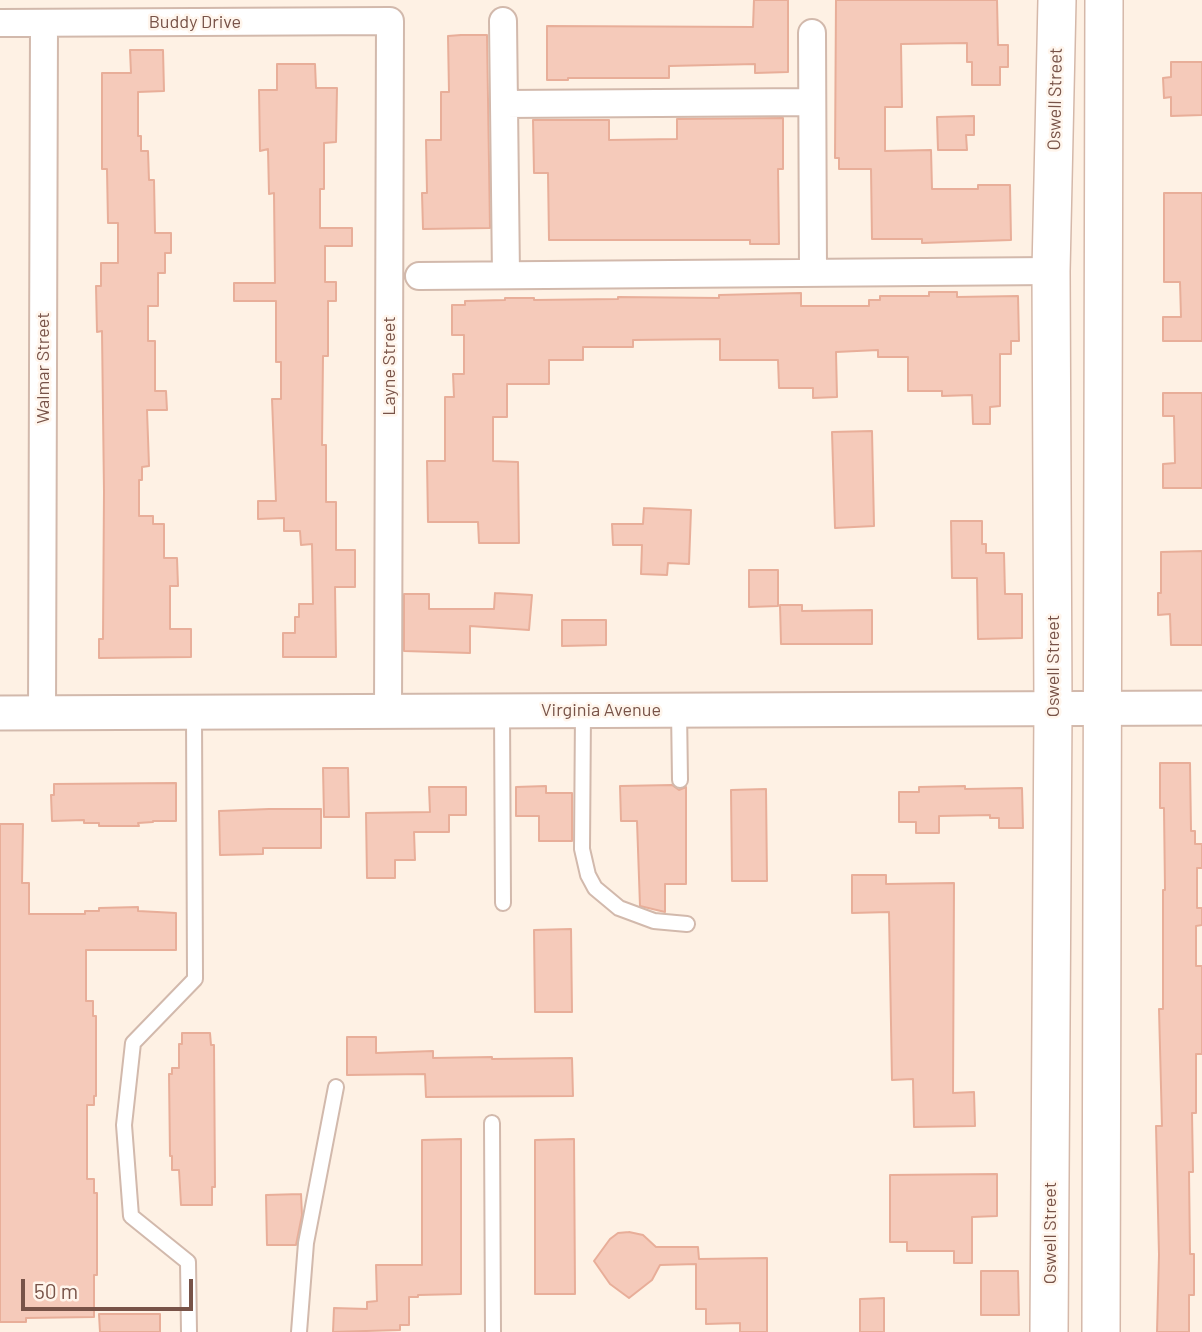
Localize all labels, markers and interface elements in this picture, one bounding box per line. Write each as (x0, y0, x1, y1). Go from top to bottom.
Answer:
street label: Buddy Drive (149, 11, 241, 33)
street label: Oswell Street (1043, 48, 1067, 150)
street label: Walmar Street (32, 312, 54, 424)
street label: Layne Street (378, 316, 400, 416)
street label: Oswell Street (1042, 615, 1064, 717)
street label: Virginia Avenue (541, 699, 661, 721)
street label: Oswell Street (1039, 1182, 1061, 1284)
scale bar (24, 1266, 196, 1310)
text: 50 m (34, 1278, 78, 1303)

